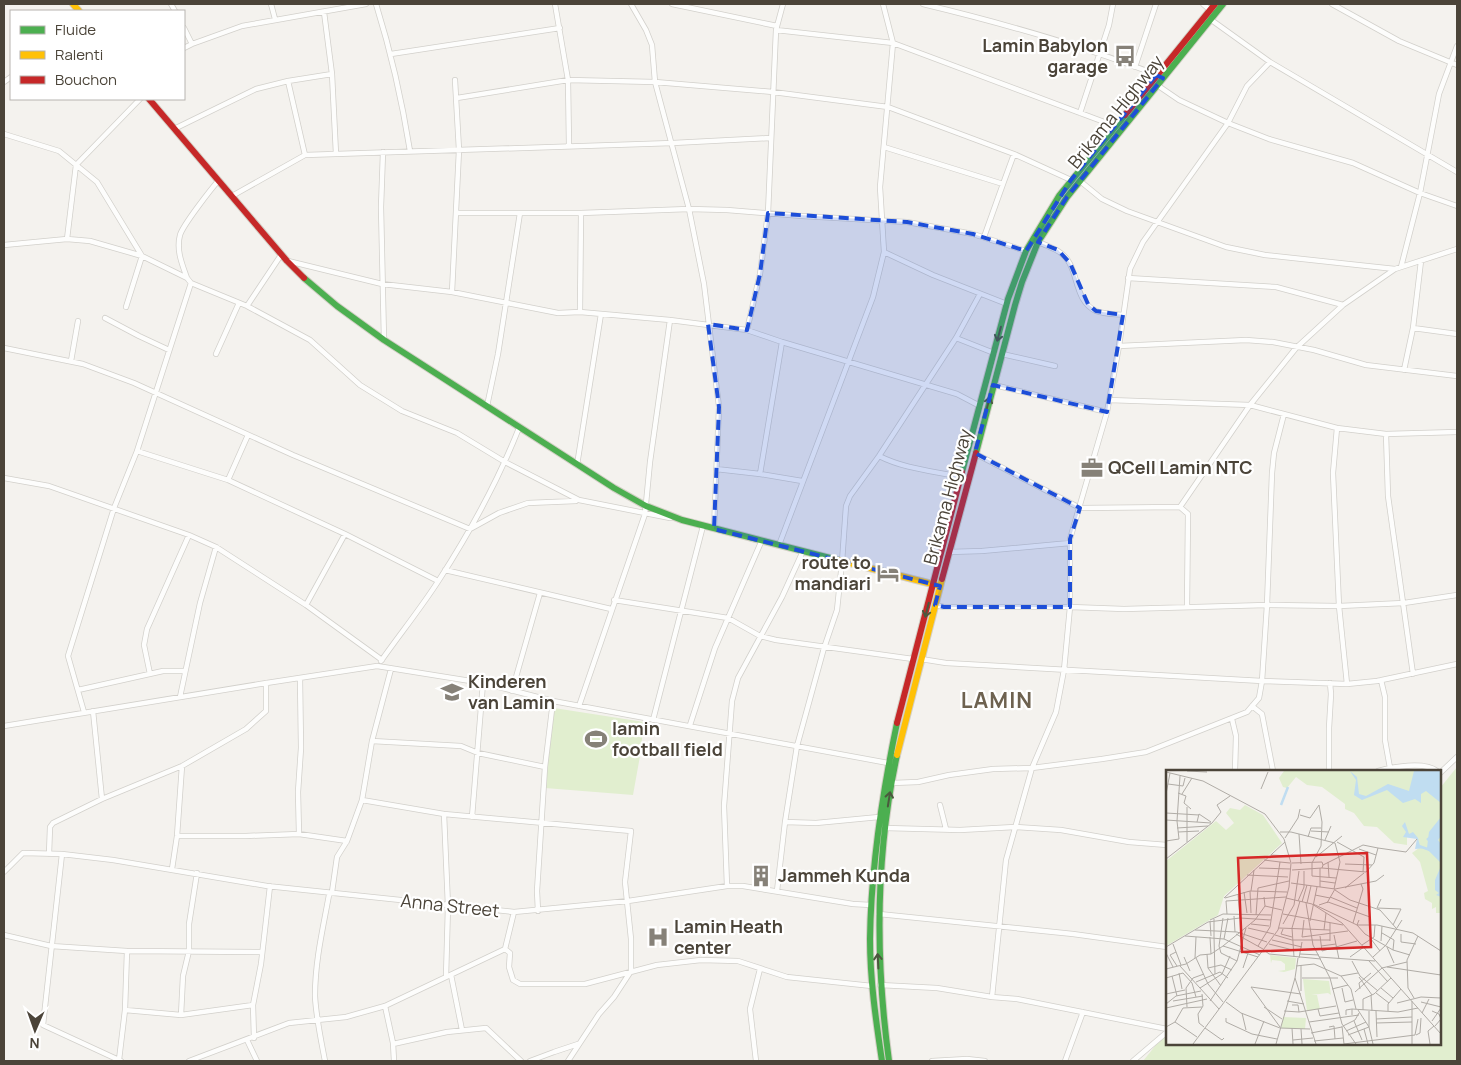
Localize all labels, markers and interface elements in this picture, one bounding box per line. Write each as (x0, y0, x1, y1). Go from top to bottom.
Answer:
legend (10, 10, 185, 100)
text: Fluide (55, 19, 96, 40)
place label: Lamin Babylon garage (982, 33, 1108, 78)
bus stop icon: Lamin Babylon garage (1112, 43, 1138, 69)
text: Ralenti (55, 44, 103, 65)
street label: Brikama Highway (1062, 49, 1169, 173)
text: Bouchon (55, 69, 117, 90)
one-way arrow (994, 325, 1003, 341)
one-way arrow (984, 396, 993, 412)
street label: Brikama Highway (917, 426, 977, 567)
office icon: QCell Lamin NTC (1079, 455, 1105, 481)
place label: QCell Lamin NTC (1108, 455, 1253, 479)
place label: route to mandiari (795, 550, 871, 595)
hotel icon: route to mandiari (875, 560, 901, 586)
one-way arrow (921, 601, 931, 617)
place label: Kinderen van Lamin (468, 669, 555, 714)
school or university icon: Kinderen van Lamin (439, 679, 465, 705)
district label: LAMIN (961, 685, 1033, 715)
place label: lamin football field (612, 716, 723, 761)
sports icon: lamin football field (583, 726, 609, 752)
inset map (1166, 770, 1441, 1045)
one-way arrow (885, 791, 895, 807)
building icon: Jammeh Kunda (748, 863, 774, 889)
place label: Jammeh Kunda (778, 863, 910, 887)
street label: Anna Street (399, 888, 501, 922)
place label: Lamin Heath center (674, 914, 783, 959)
hospital icon: Lamin Heath center (645, 924, 671, 950)
one-way arrow (873, 953, 883, 969)
north arrow (10, 1005, 60, 1055)
text: N (29, 1034, 40, 1053)

